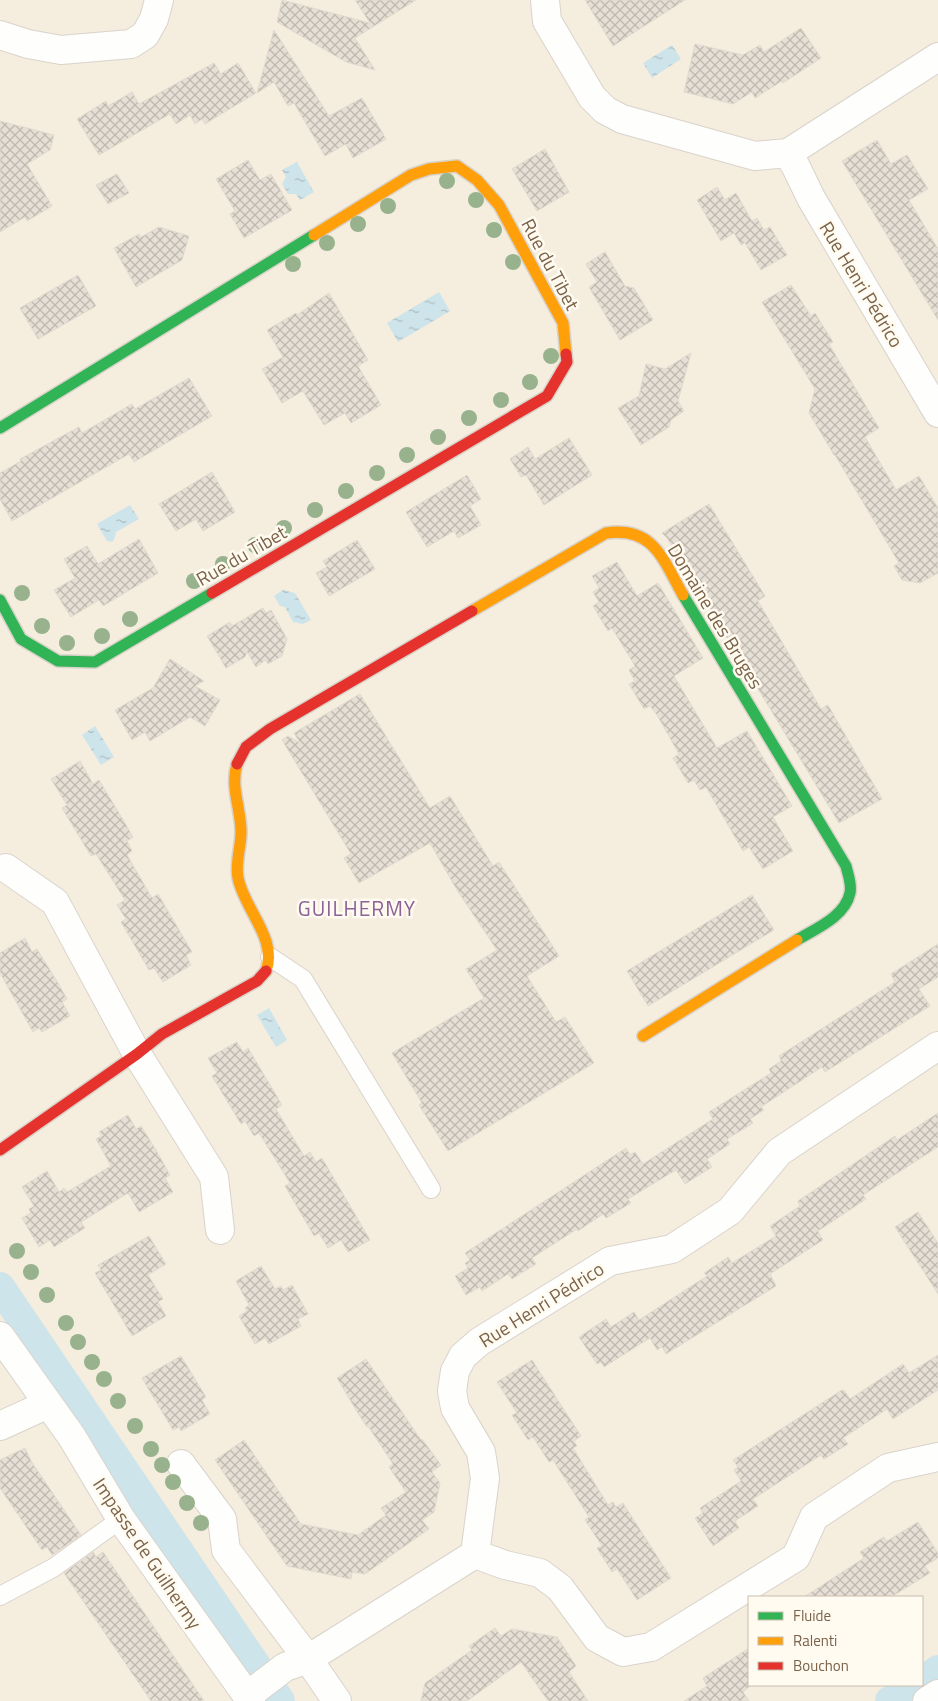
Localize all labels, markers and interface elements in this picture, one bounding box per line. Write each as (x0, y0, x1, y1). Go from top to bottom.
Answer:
street label: Rue du Tibet (515, 213, 587, 315)
street label: Rue Henri Pédrico (813, 215, 911, 353)
street label: Rue du Tibet (190, 517, 292, 593)
street label: Domaine des Bruges (661, 538, 771, 694)
district label: GUILHERMY (298, 892, 416, 924)
street label: Rue Henri Pédrico (473, 1254, 609, 1354)
street label: Impasse de Guilhermy (86, 1472, 210, 1634)
legend (748, 1596, 923, 1686)
text: Fluide (793, 1604, 831, 1627)
text: Ralenti (793, 1629, 837, 1652)
text: Bouchon (793, 1654, 849, 1677)

